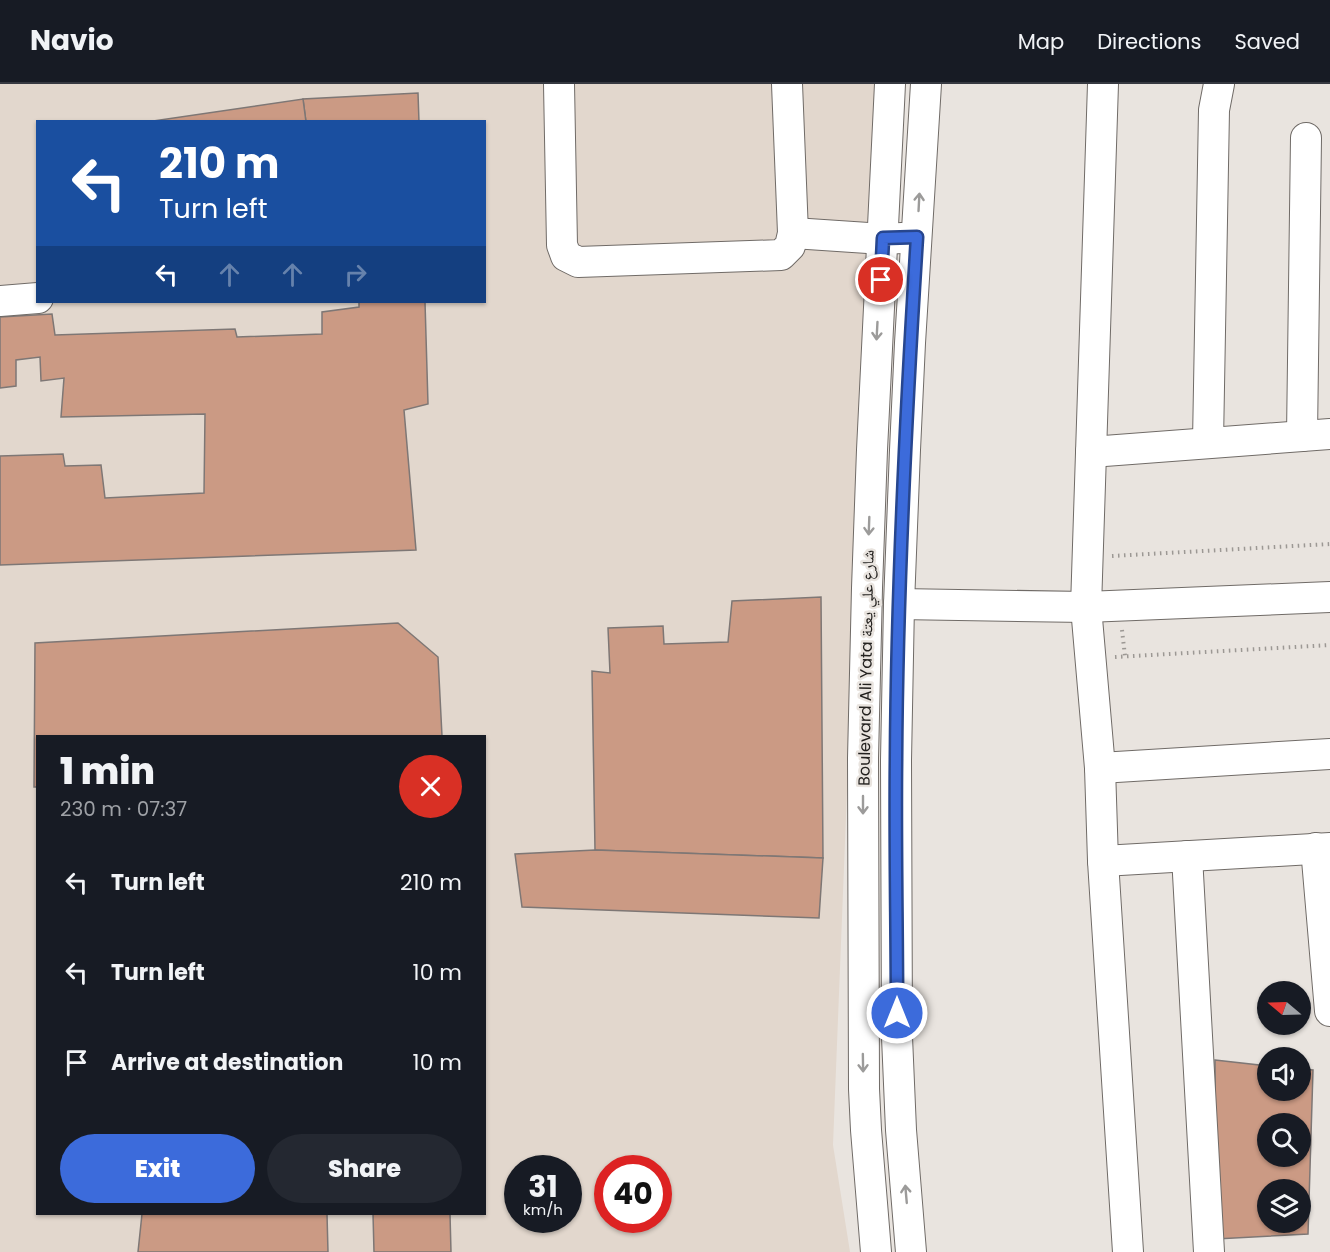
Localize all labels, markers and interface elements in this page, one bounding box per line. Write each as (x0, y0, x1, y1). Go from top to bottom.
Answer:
text: Navio (30, 21, 114, 60)
text: Map (1018, 27, 1064, 56)
text: Directions (1097, 27, 1201, 56)
text: Saved (1234, 27, 1300, 56)
text: 210 m (159, 134, 280, 193)
icon: left (60, 144, 138, 222)
text: Turn left (159, 190, 268, 227)
one-way arrow (913, 192, 924, 212)
pin (855, 254, 906, 305)
icon: left (150, 258, 183, 291)
icon: ahead (213, 258, 246, 291)
icon: ahead (276, 258, 309, 291)
icon: right (339, 258, 372, 291)
icon: arrive (864, 263, 897, 296)
one-way arrow (872, 321, 883, 341)
one-way arrow (863, 515, 875, 535)
street label: Boulevard Ali Yata شارع علي يعتة (852, 550, 881, 786)
text: 1 min (60, 746, 155, 797)
button: close (399, 755, 462, 818)
one-way arrow (857, 794, 869, 814)
text: 230 m · 07:37 (60, 795, 187, 823)
icon: left (60, 866, 93, 899)
text: Turn left (111, 867, 205, 898)
text: 210 m (400, 867, 462, 898)
icon: left (60, 956, 93, 989)
text: Turn left (111, 957, 205, 988)
text: 10 m (413, 957, 462, 988)
position arrow (865, 981, 929, 1045)
north arrow (1257, 981, 1311, 1035)
map controls (1257, 981, 1311, 1233)
icon: arrive (60, 1046, 93, 1079)
text: Arrive at destination (111, 1047, 343, 1078)
text: 10 m (413, 1047, 462, 1078)
button: sound (1257, 1047, 1311, 1101)
one-way arrow (857, 1052, 869, 1072)
button: search (1257, 1113, 1311, 1167)
button: Exit (60, 1134, 255, 1203)
button: Share (267, 1134, 462, 1203)
speed limit sign: 40 (594, 1155, 672, 1233)
text: 31 (528, 1165, 558, 1208)
button: layers (1257, 1179, 1311, 1233)
one-way arrow (900, 1184, 911, 1204)
text: km/h (523, 1199, 563, 1220)

